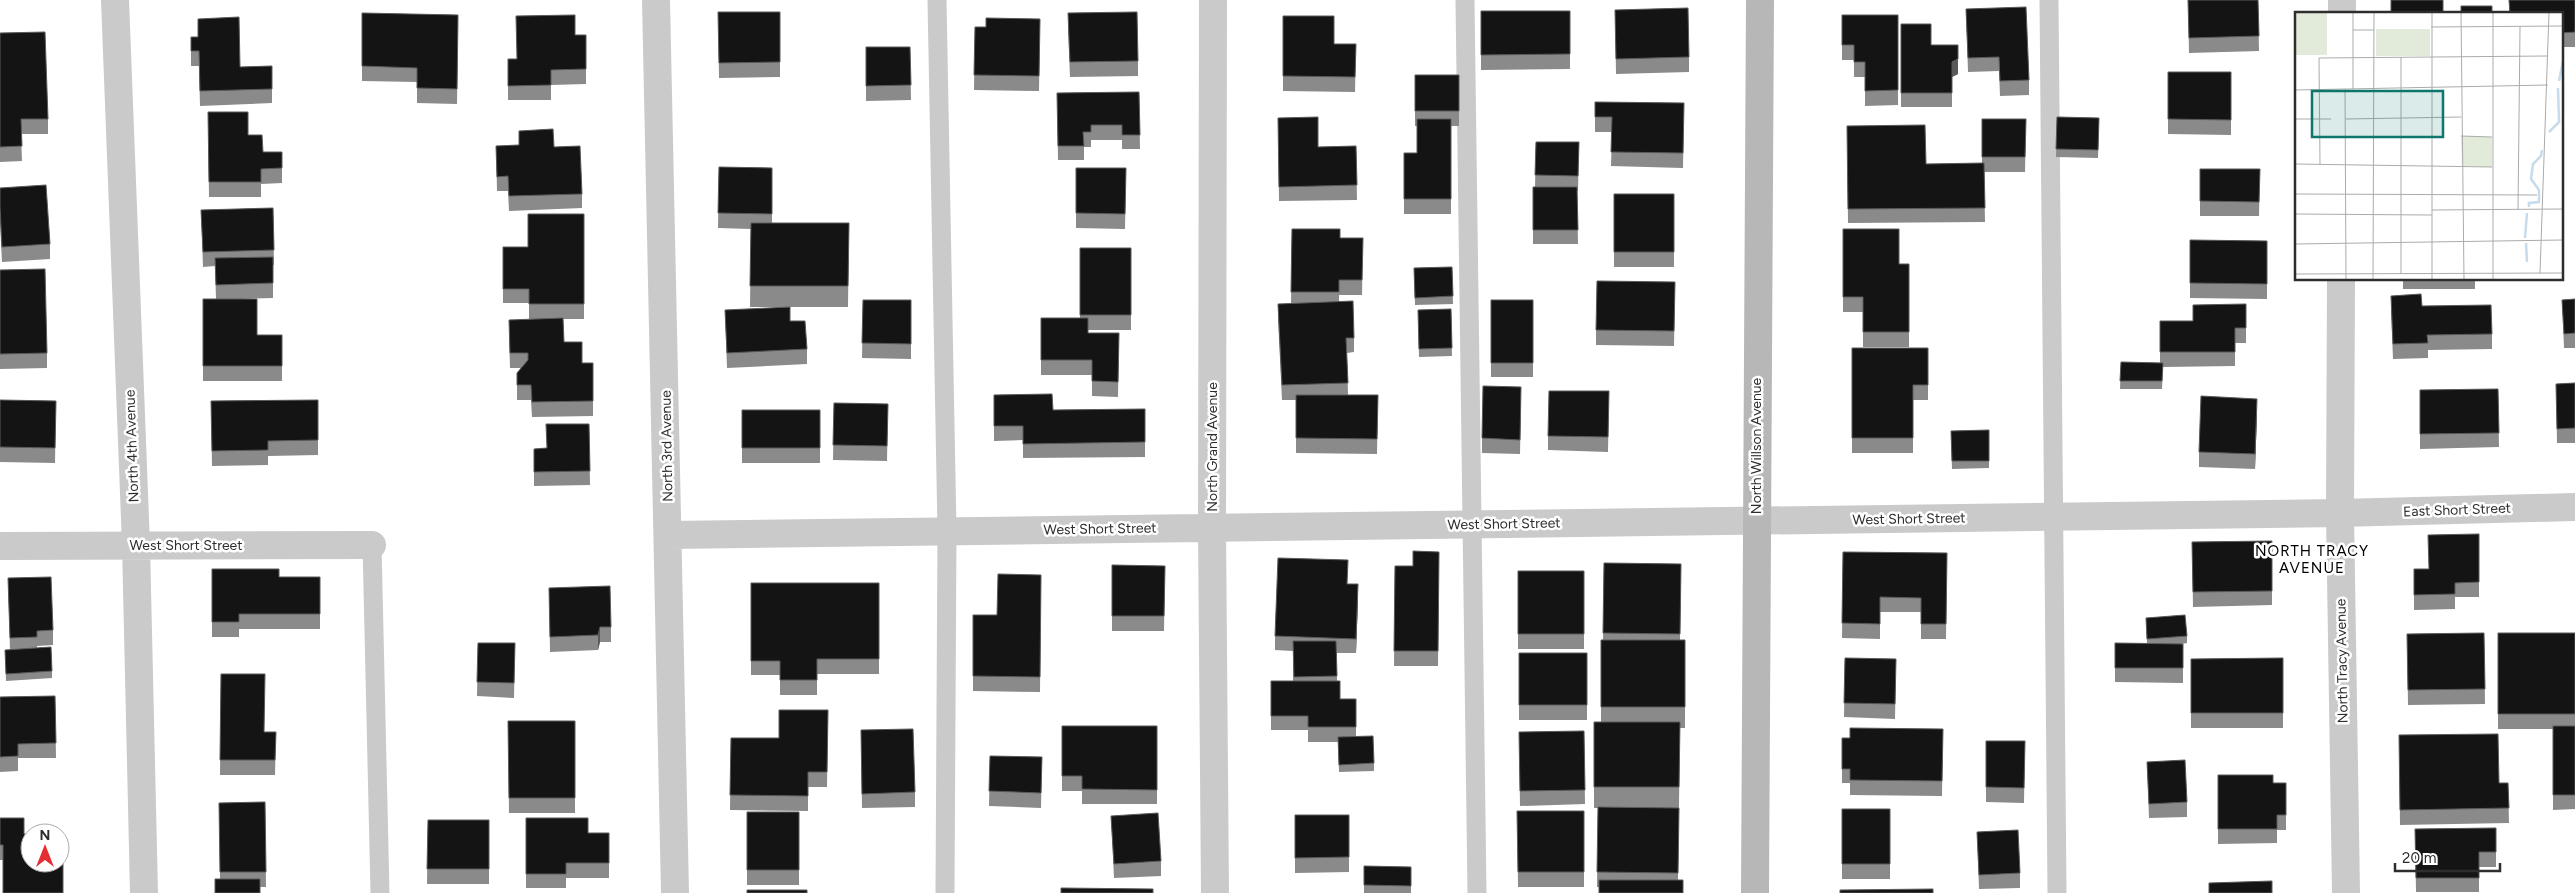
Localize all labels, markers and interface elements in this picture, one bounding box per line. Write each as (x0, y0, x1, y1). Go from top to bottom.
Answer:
inset map (2295, 12, 2562, 280)
street label: North Willson Avenue (1748, 377, 1765, 514)
street label: North Grand Avenue (1204, 382, 1221, 512)
street label: North 4th Avenue (122, 389, 142, 503)
street label: North 3rd Avenue (658, 390, 676, 502)
street label: East Short Street (2403, 500, 2511, 520)
street label: West Short Street (1852, 510, 1966, 528)
street label: West Short Street (1447, 515, 1561, 533)
street label: West Short Street (1043, 520, 1157, 538)
street label: West Short Street (130, 537, 243, 554)
district label: NORTH TRACY AVENUE (2255, 542, 2369, 577)
street label: North Tracy Avenue (2332, 598, 2352, 724)
north arrow (20, 823, 70, 873)
text: N (40, 827, 50, 844)
scale bar (2395, 840, 2500, 872)
text: 20 m (2402, 849, 2436, 867)

